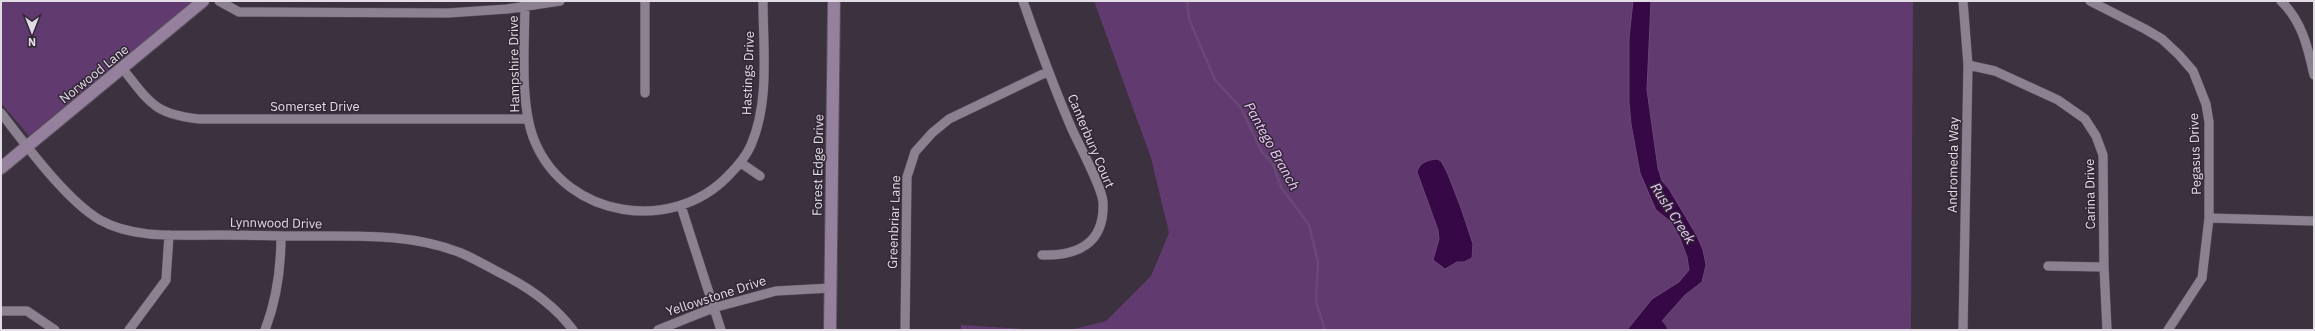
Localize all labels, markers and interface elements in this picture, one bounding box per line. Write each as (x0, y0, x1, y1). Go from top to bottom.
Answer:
north arrow (12, 12, 52, 52)
street label: Hampshire Drive (505, 15, 523, 113)
street label: Hastings Drive (738, 31, 758, 115)
text: N (28, 35, 36, 49)
street label: Norwood Lane (56, 41, 132, 107)
street label: Canterbury Court (1064, 92, 1118, 190)
street label: Somerset Drive (270, 98, 360, 115)
water label: Pantego Branch (1240, 99, 1304, 193)
street label: Pegasus Drive (2185, 113, 2205, 195)
street label: Forest Edge Drive (809, 114, 827, 216)
street label: Andromeda Way (1944, 116, 1962, 213)
street label: Carina Drive (2081, 159, 2099, 229)
street label: Greenbriar Lane (884, 175, 904, 269)
water label: Rush Creek (1647, 179, 1700, 248)
street label: Lynnwood Drive (230, 214, 322, 232)
street label: Yellowstone Drive (664, 272, 768, 320)

